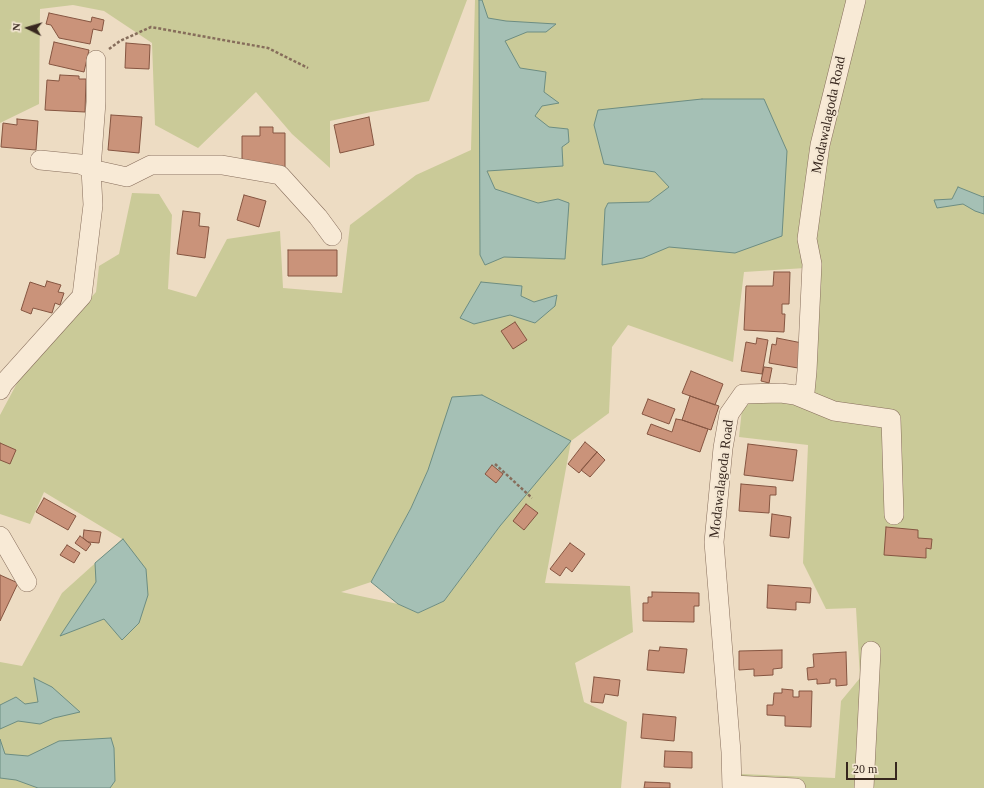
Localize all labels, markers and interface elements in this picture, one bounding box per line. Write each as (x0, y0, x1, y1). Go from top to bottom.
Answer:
north arrow (8, 8, 48, 48)
text: N (10, 22, 22, 31)
street label: Modawalagoda Road (808, 55, 850, 175)
street label: Modawalagoda Road (706, 419, 738, 539)
scale bar (848, 754, 899, 780)
text: 20 m (853, 762, 877, 776)

